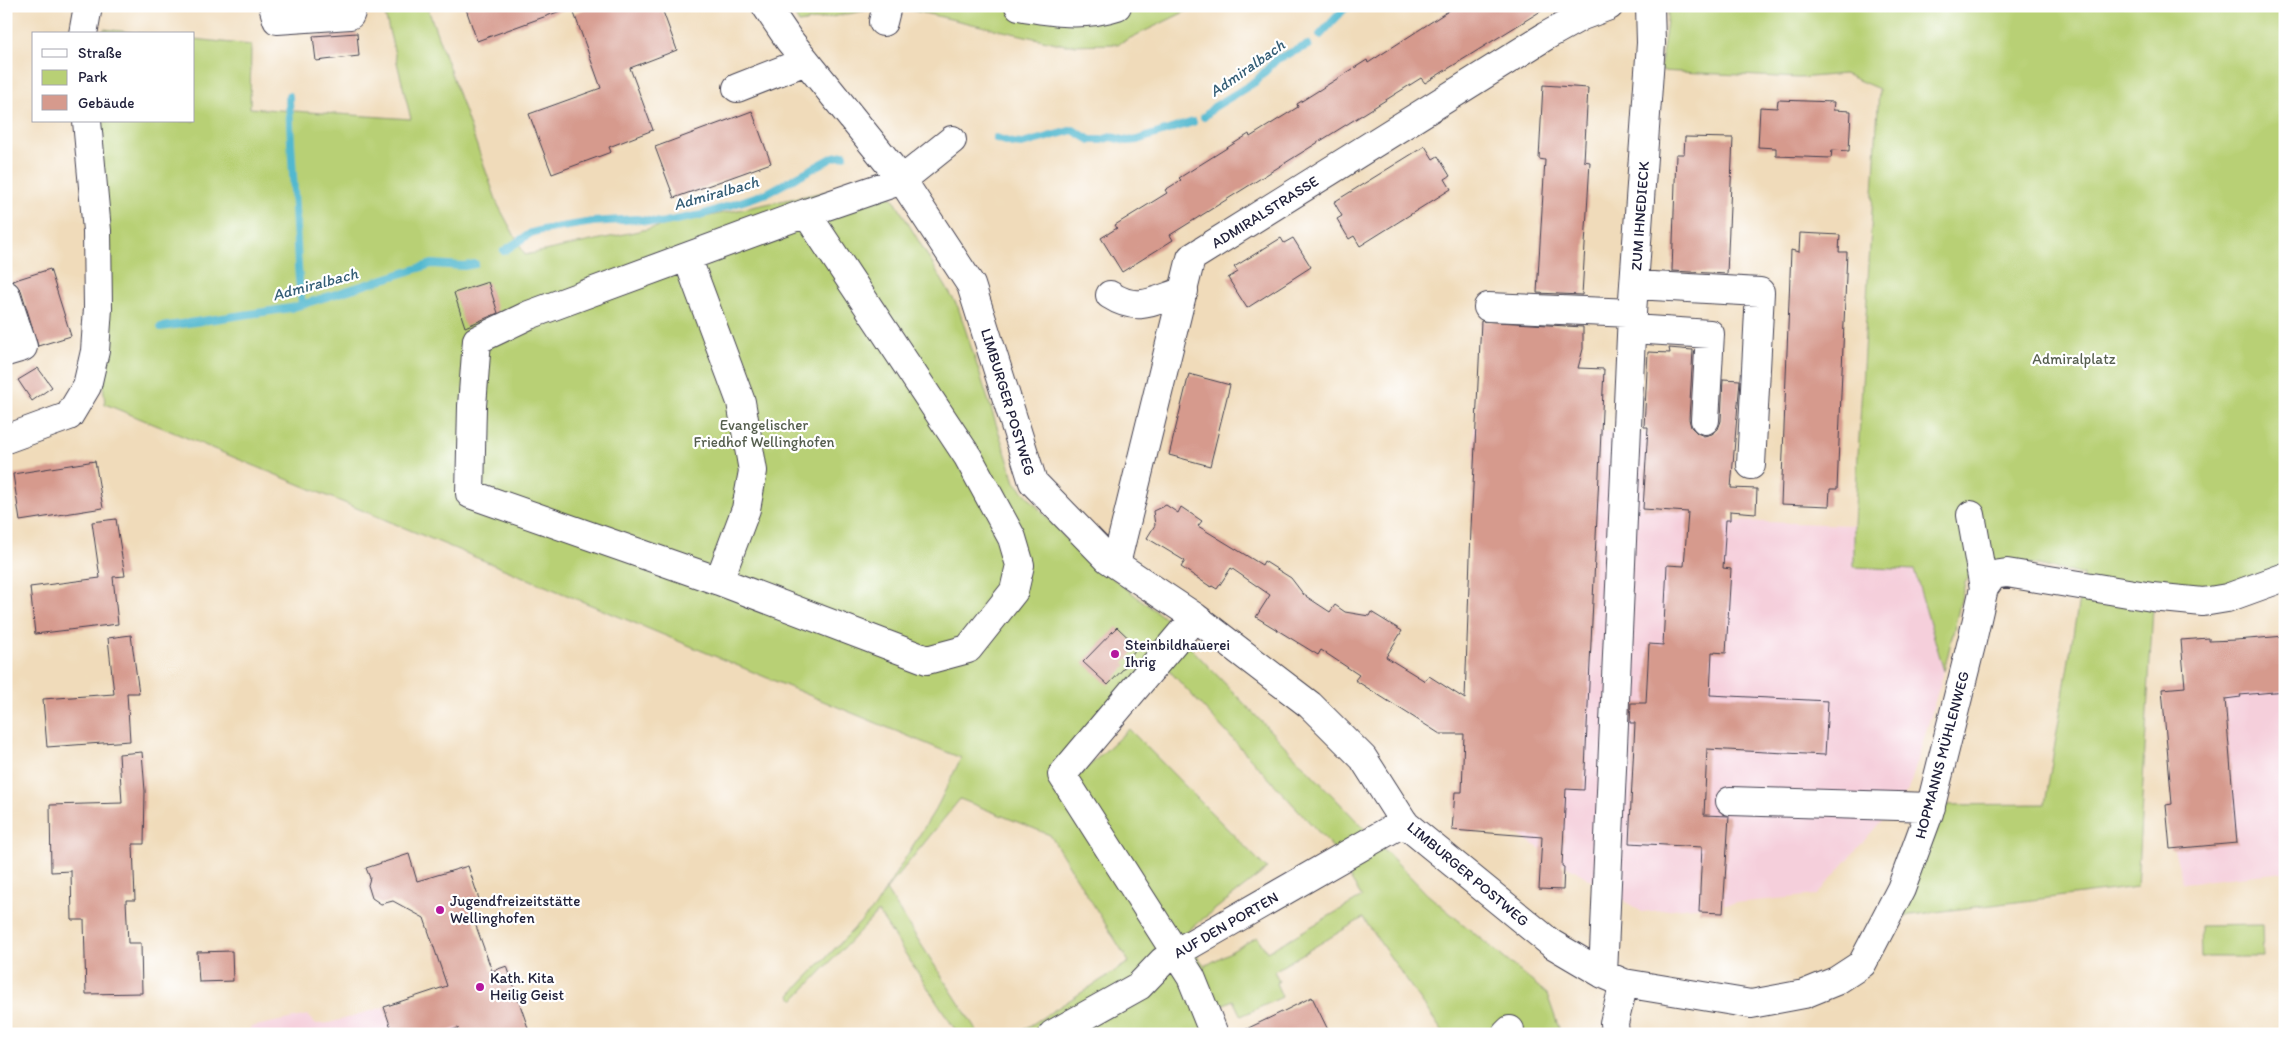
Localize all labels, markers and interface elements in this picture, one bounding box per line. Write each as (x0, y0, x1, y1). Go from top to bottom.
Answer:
legend (32, 32, 195, 122)
water label: Admiralbach (1206, 35, 1289, 101)
text: Straße (78, 44, 122, 62)
text: Park (78, 68, 108, 86)
text: Gebäude (78, 94, 135, 112)
street label: ZUM IHNEDIECK (1627, 160, 1653, 271)
water label: Admiralbach (671, 172, 761, 214)
street label: ADMIRALSTRASSE (1208, 172, 1322, 252)
water label: Admiralbach (270, 263, 360, 305)
street label: LIMBURGER POSTWEG (977, 326, 1039, 478)
park label: Admiralplatz (2032, 350, 2116, 368)
park label: Evangelischer Friedhof Wellinghofen (693, 416, 835, 451)
place label: Steinbildhauerei Ihrig (1125, 636, 1230, 671)
marker: Steinbildhauerei Ihrig (1109, 648, 1121, 660)
street label: HOPMANNS MÜHLENWEG (1911, 669, 1973, 841)
street label: LIMBURGER POSTWEG (1404, 818, 1532, 930)
street label: AUF DEN PORTEN (1171, 888, 1281, 962)
place label: Jugendfreizeitstätte Wellinghofen (450, 892, 580, 927)
marker: Jugendfreizeitstätte Wellinghofen (434, 904, 446, 916)
place label: Kath. Kita Heilig Geist (490, 969, 565, 1004)
marker: Kath. Kita Heilig Geist (474, 981, 486, 993)

